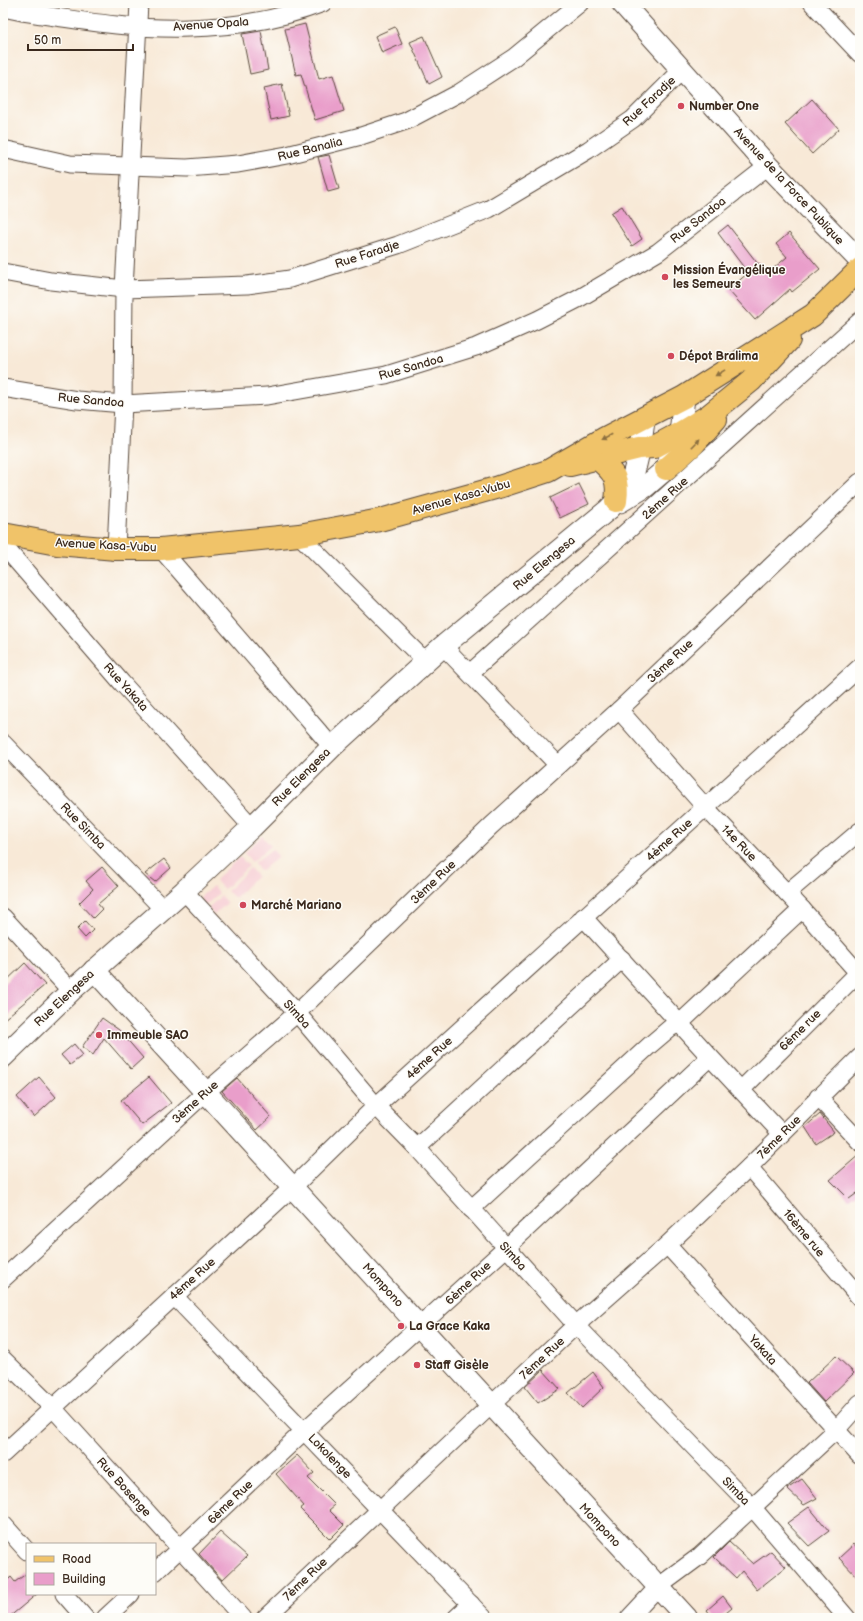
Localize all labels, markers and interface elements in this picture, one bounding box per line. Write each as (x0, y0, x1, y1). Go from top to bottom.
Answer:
street label: Avenue Opala (173, 14, 250, 35)
scale bar (28, 26, 133, 52)
text: 50 m (34, 33, 61, 48)
street label: Rue Faradje (620, 73, 679, 130)
place label: Number One (689, 99, 759, 114)
marker: Number One (676, 101, 686, 111)
street label: Avenue de la Force Publique (730, 125, 847, 248)
street label: Rue Banalia (276, 134, 344, 165)
street label: Rue Sandoa (667, 194, 729, 247)
street label: Rue Faradje (333, 237, 401, 272)
place label: Mission Évangélique les Semeurs (673, 261, 785, 292)
marker: Mission Évangélique les Semeurs (660, 272, 670, 282)
place label: Dépot Bralima (679, 349, 758, 364)
street label: Rue Sandoa (377, 351, 445, 384)
marker: Dépot Bralima (666, 351, 676, 361)
one-way arrow (714, 370, 726, 377)
street label: Rue Sandoa (57, 390, 125, 411)
one-way arrow (601, 434, 613, 440)
one-way arrow (690, 438, 699, 448)
street label: 2ème Rue (639, 474, 692, 523)
street label: Avenue Kasa-Vubu (410, 476, 512, 519)
street label: Rue Elengesa (510, 533, 579, 594)
street label: Avenue Kasa-Vubu (55, 535, 157, 556)
street label: 3ème Rue (644, 636, 696, 686)
street label: Rue Yakata (100, 660, 151, 715)
street label: Rue Elengesa (269, 745, 334, 810)
street label: Rue Simba (57, 800, 109, 853)
street label: 4ème Rue (643, 816, 696, 865)
street label: 14e Rue (718, 822, 760, 865)
street label: 3ème Rue (408, 857, 459, 908)
place label: Marché Mariano (251, 898, 342, 913)
marker: Marché Mariano (238, 900, 248, 910)
street label: Rue Elengesa (31, 967, 98, 1030)
street label: Simba (280, 997, 314, 1032)
street label: 6ème rue (776, 1006, 824, 1054)
place label: Immeuble SAO (107, 1028, 189, 1043)
marker: Immeuble SAO (94, 1030, 104, 1040)
street label: 4ème Rue (403, 1034, 456, 1083)
street label: 3ème Rue (169, 1078, 222, 1127)
street label: 7ème Rue (754, 1112, 804, 1162)
street label: 16ème rue (779, 1206, 828, 1260)
street label: Simba (496, 1239, 530, 1274)
street label: 4ème Rue (166, 1255, 219, 1304)
street label: 6ème Rue (442, 1258, 494, 1308)
street label: Mompono (359, 1260, 407, 1311)
place label: La Grace Kaka (409, 1319, 490, 1334)
marker: La Grace Kaka (396, 1321, 406, 1331)
street label: Yakata (745, 1331, 780, 1369)
street label: 7ème Rue (517, 1334, 568, 1383)
place label: Staff Gisèle (425, 1358, 489, 1373)
marker: Staff Gisèle (412, 1360, 422, 1370)
street label: Lokolenge (305, 1431, 355, 1482)
street label: Rue Bosenge (93, 1455, 154, 1520)
street label: Simba (719, 1474, 753, 1509)
street label: 6ème Rue (205, 1477, 256, 1528)
street label: Mompono (576, 1500, 624, 1550)
legend (26, 1543, 156, 1595)
text: Road (62, 1552, 91, 1567)
street label: 7ème Rue (280, 1555, 331, 1604)
text: Building (62, 1572, 106, 1587)

